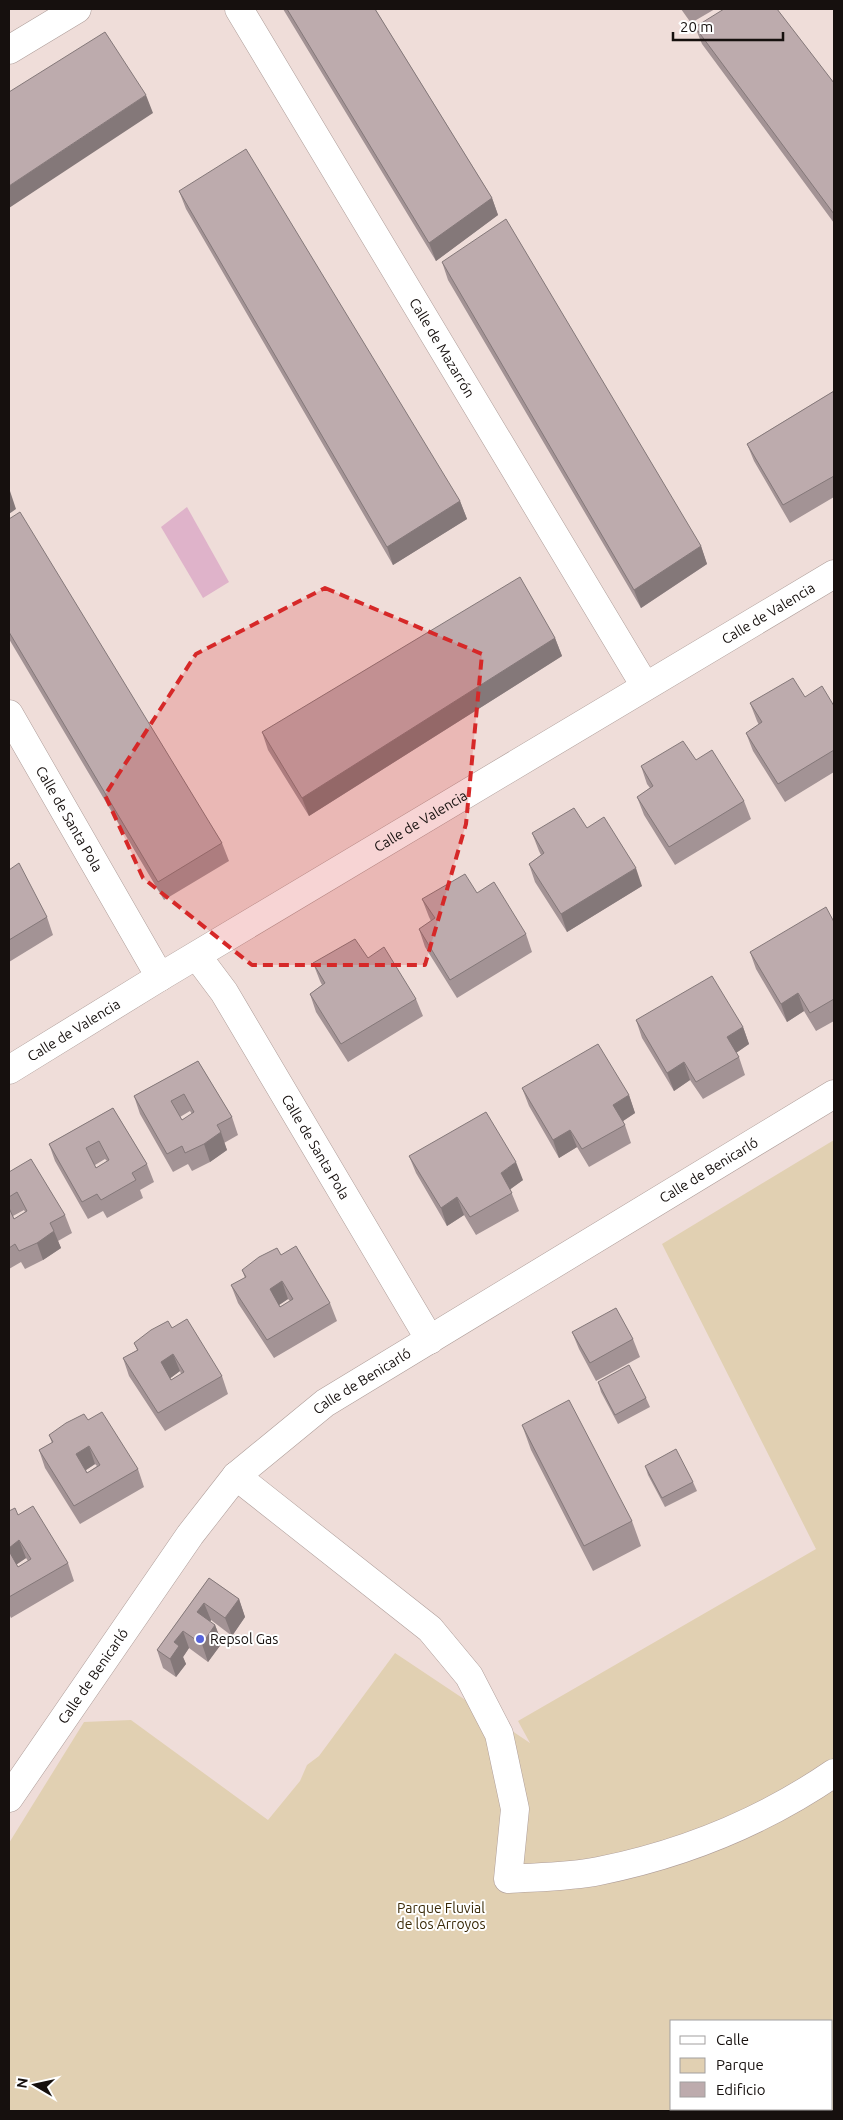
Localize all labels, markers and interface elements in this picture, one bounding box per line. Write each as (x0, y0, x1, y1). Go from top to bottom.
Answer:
scale bar (673, 10, 783, 42)
text: 20 m (680, 18, 713, 35)
street label: Calle de Mazarrón (406, 295, 478, 400)
street label: Calle de Valencia (719, 579, 818, 647)
street label: Calle de Santa Pola (33, 763, 106, 875)
street label: Calle de Valencia (371, 787, 470, 855)
street label: Calle de Valencia (25, 996, 123, 1065)
street label: Calle de Santa Pola (278, 1092, 353, 1202)
street label: Calle de Benicarló (657, 1134, 761, 1206)
street label: Calle de Benicarló (310, 1345, 414, 1418)
street label: Calle de Benicarló (55, 1625, 131, 1727)
place label: Repsol Gas (210, 1631, 278, 1647)
marker: Repsol Gas (194, 1633, 206, 1645)
park label: Parque Fluvial de los Arroyos (396, 1900, 486, 1932)
legend (670, 2020, 833, 2110)
text: Calle (716, 2031, 749, 2048)
text: Parque (716, 2056, 764, 2073)
north arrow (10, 2060, 60, 2110)
text: N (13, 2077, 31, 2089)
text: Edificio (716, 2081, 765, 2098)

